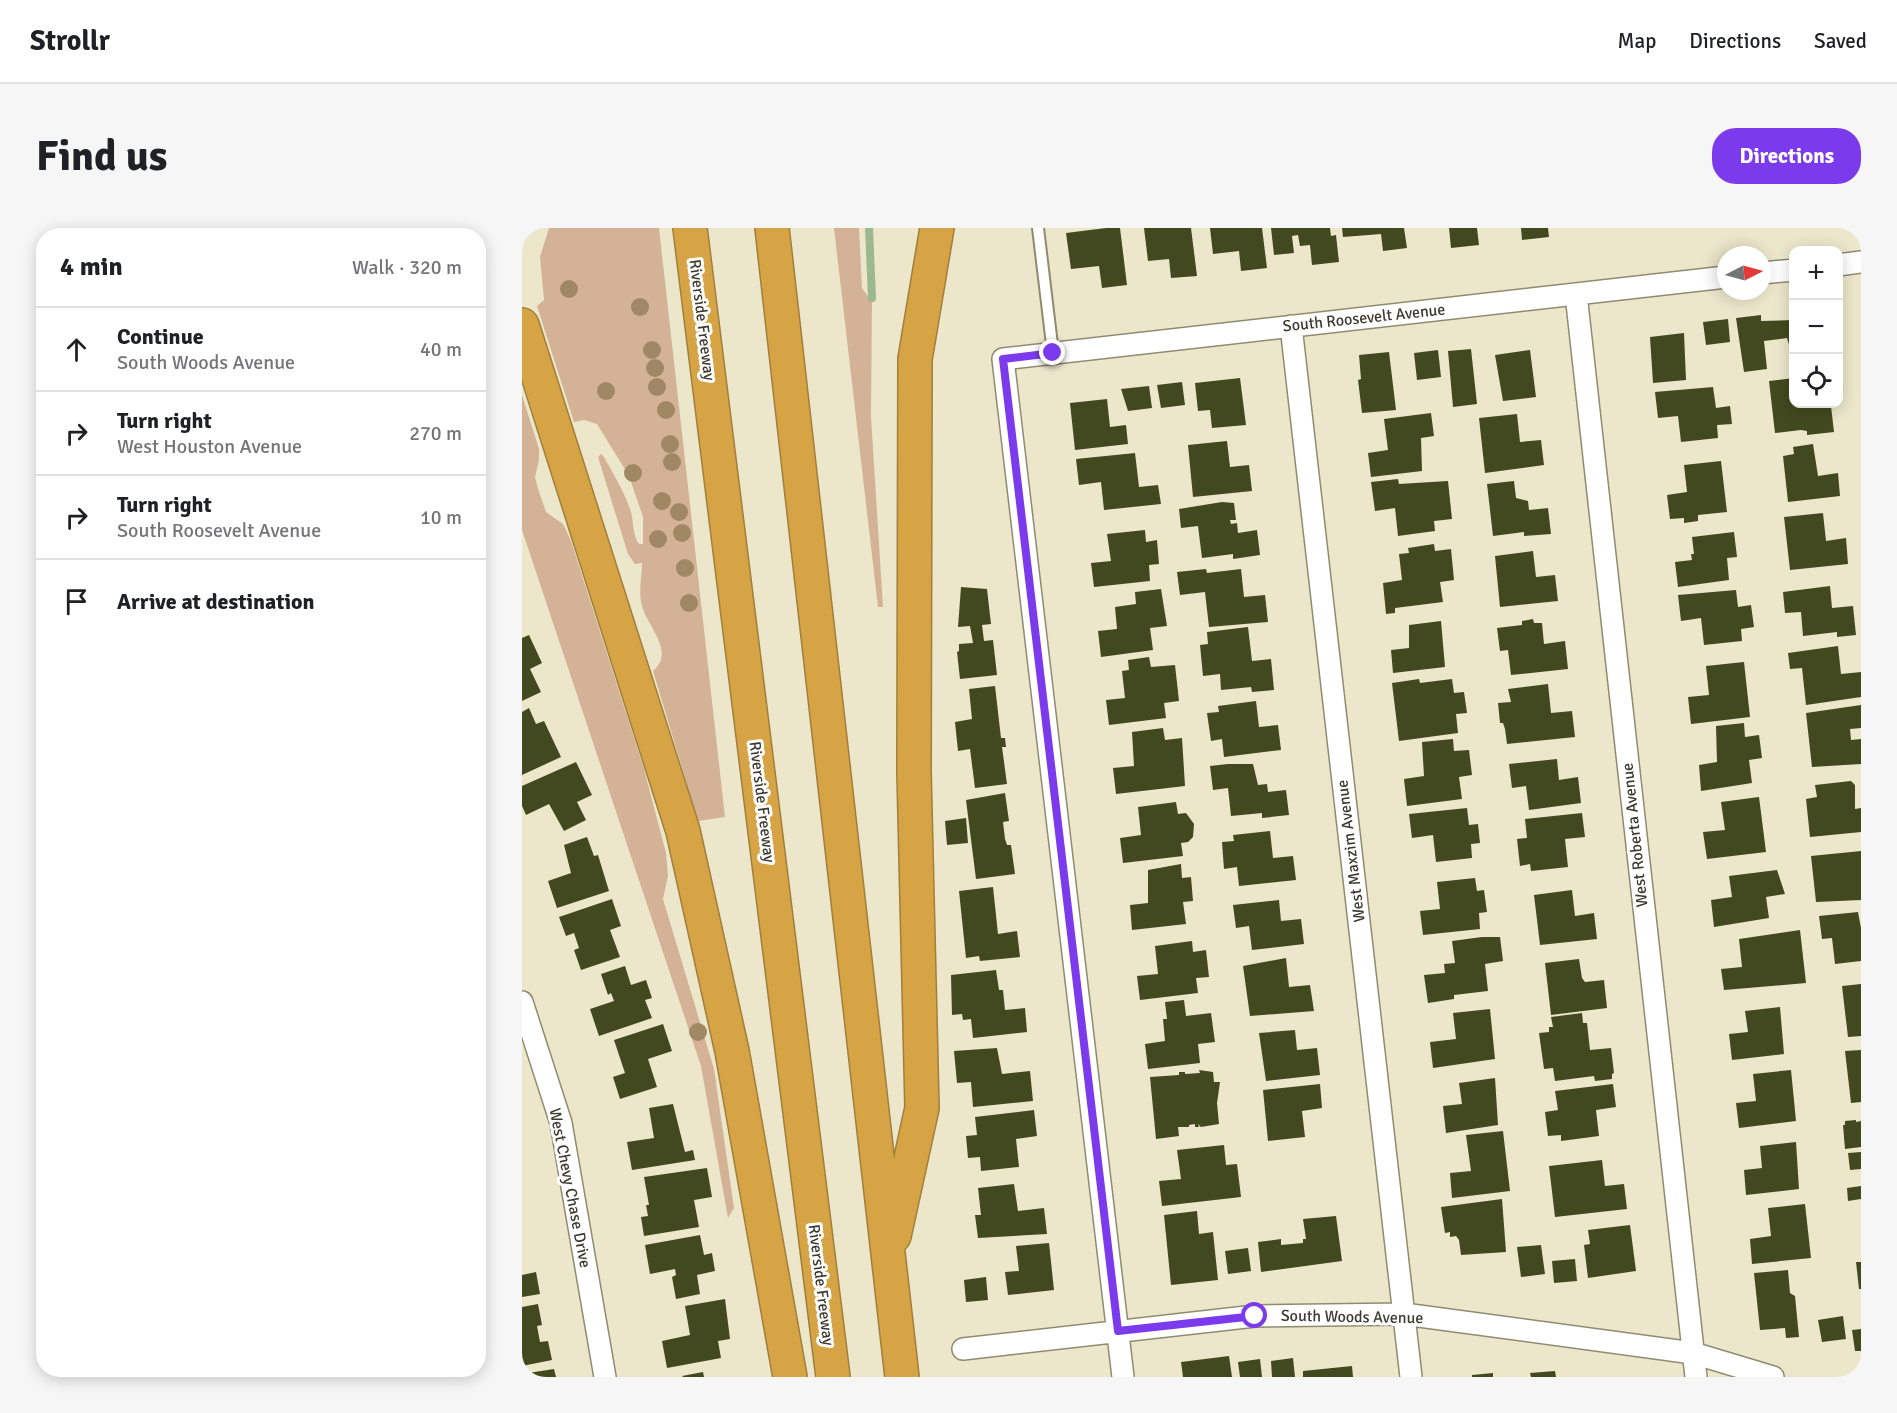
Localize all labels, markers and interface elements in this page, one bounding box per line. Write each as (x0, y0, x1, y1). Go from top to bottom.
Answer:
text: Strollr (30, 24, 110, 58)
text: Map (1618, 28, 1656, 54)
text: Directions (1689, 28, 1781, 54)
text: Saved (1814, 28, 1867, 54)
button: Directions (1712, 128, 1861, 184)
text: Find us (36, 131, 167, 182)
north arrow (1717, 246, 1771, 300)
map controls (1789, 246, 1843, 408)
button: + (1789, 246, 1843, 300)
text: 4 min (60, 251, 123, 283)
text: Walk · 320 m (352, 255, 462, 280)
street label: Riverside Freeway (685, 258, 719, 382)
street label: South Roosevelt Avenue (1282, 300, 1446, 336)
button: − (1789, 300, 1843, 354)
text: Continue (117, 323, 204, 350)
icon: ahead (60, 333, 93, 366)
text: 40 m (420, 337, 462, 362)
route end (1039, 339, 1065, 365)
text: South Woods Avenue (117, 350, 295, 375)
button: locate (1789, 354, 1843, 408)
text: Turn right (117, 407, 212, 434)
icon: right (60, 417, 93, 450)
text: 270 m (409, 421, 462, 446)
text: West Houston Avenue (117, 434, 302, 459)
text: Turn right (117, 491, 212, 518)
icon: right (60, 501, 93, 534)
text: 10 m (420, 505, 462, 530)
text: South Roosevelt Avenue (117, 518, 321, 543)
icon: arrive (60, 585, 93, 618)
text: Arrive at destination (117, 588, 314, 615)
street label: Riverside Freeway (745, 740, 779, 864)
street label: West Roberta Avenue (1617, 762, 1653, 908)
street label: West Maxzim Avenue (1332, 779, 1370, 923)
street label: West Chevy Chase Drive (545, 1106, 595, 1270)
street label: Riverside Freeway (804, 1223, 838, 1347)
route start (1241, 1302, 1267, 1328)
street label: South Woods Avenue (1281, 1306, 1423, 1328)

